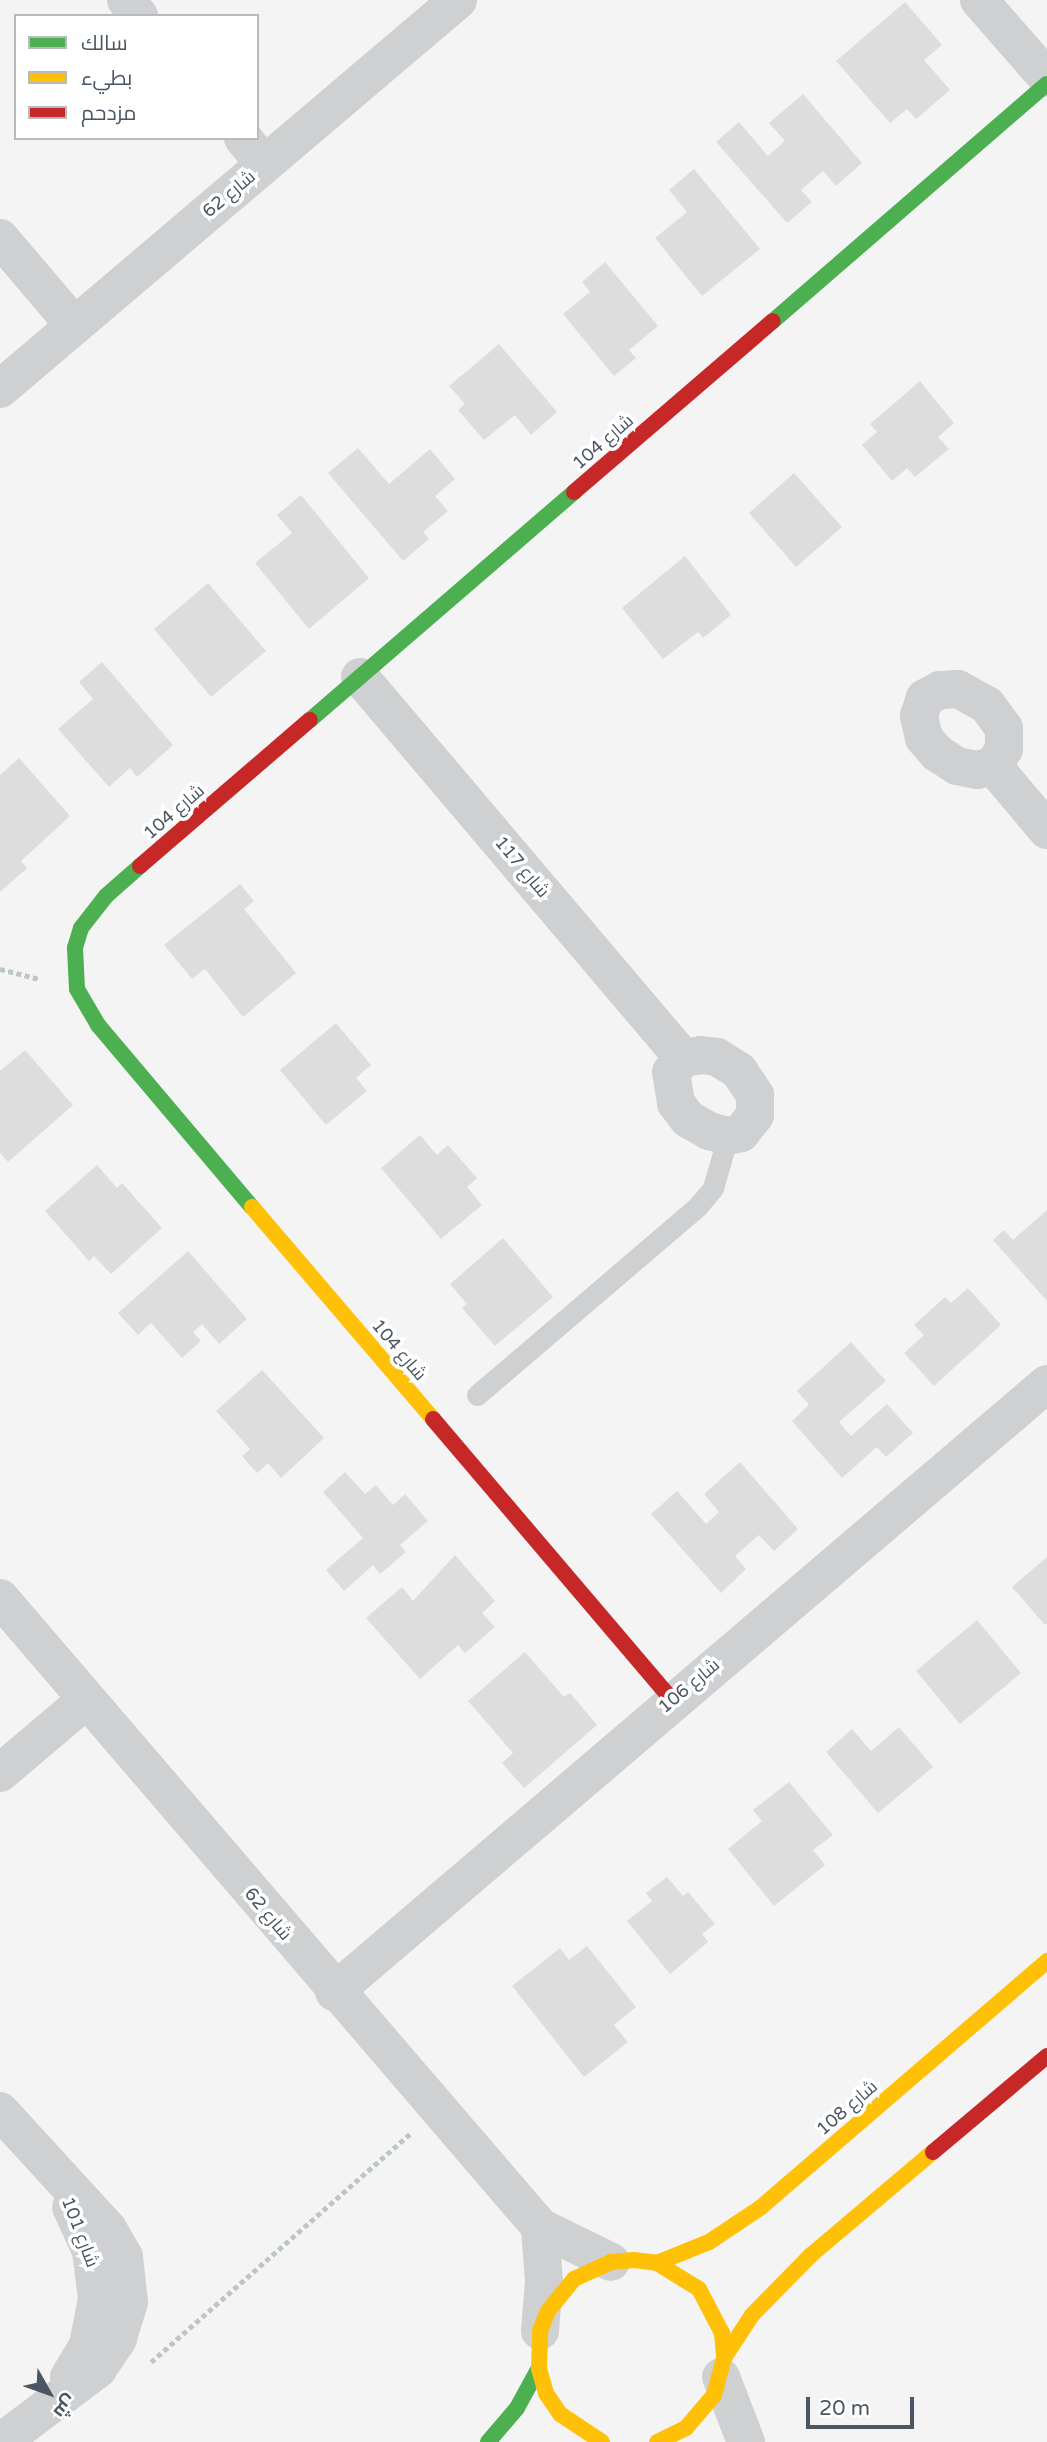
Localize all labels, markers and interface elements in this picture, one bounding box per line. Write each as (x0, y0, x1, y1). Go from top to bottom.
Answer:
legend (14, 14, 259, 140)
text: سالك (81, 31, 128, 56)
text: بطيء (81, 66, 132, 91)
text: مزدحم (81, 101, 136, 126)
street label: شارع 62 (198, 166, 260, 222)
street label: شارع 104 (568, 410, 638, 474)
street label: شارع 104 (139, 780, 209, 844)
street label: شارع 117 (490, 832, 554, 902)
street label: شارع 104 (367, 1315, 431, 1385)
street label: شارع 106 (654, 1654, 724, 1718)
street label: شارع 62 (240, 1883, 296, 1945)
street label: شارع 108 (812, 2076, 882, 2140)
street label: شارع 101 (57, 2194, 103, 2270)
north arrow (14, 2358, 84, 2428)
scale bar (809, 2382, 918, 2426)
text: ش (49, 2390, 81, 2423)
text: 20 m (819, 2396, 870, 2421)

